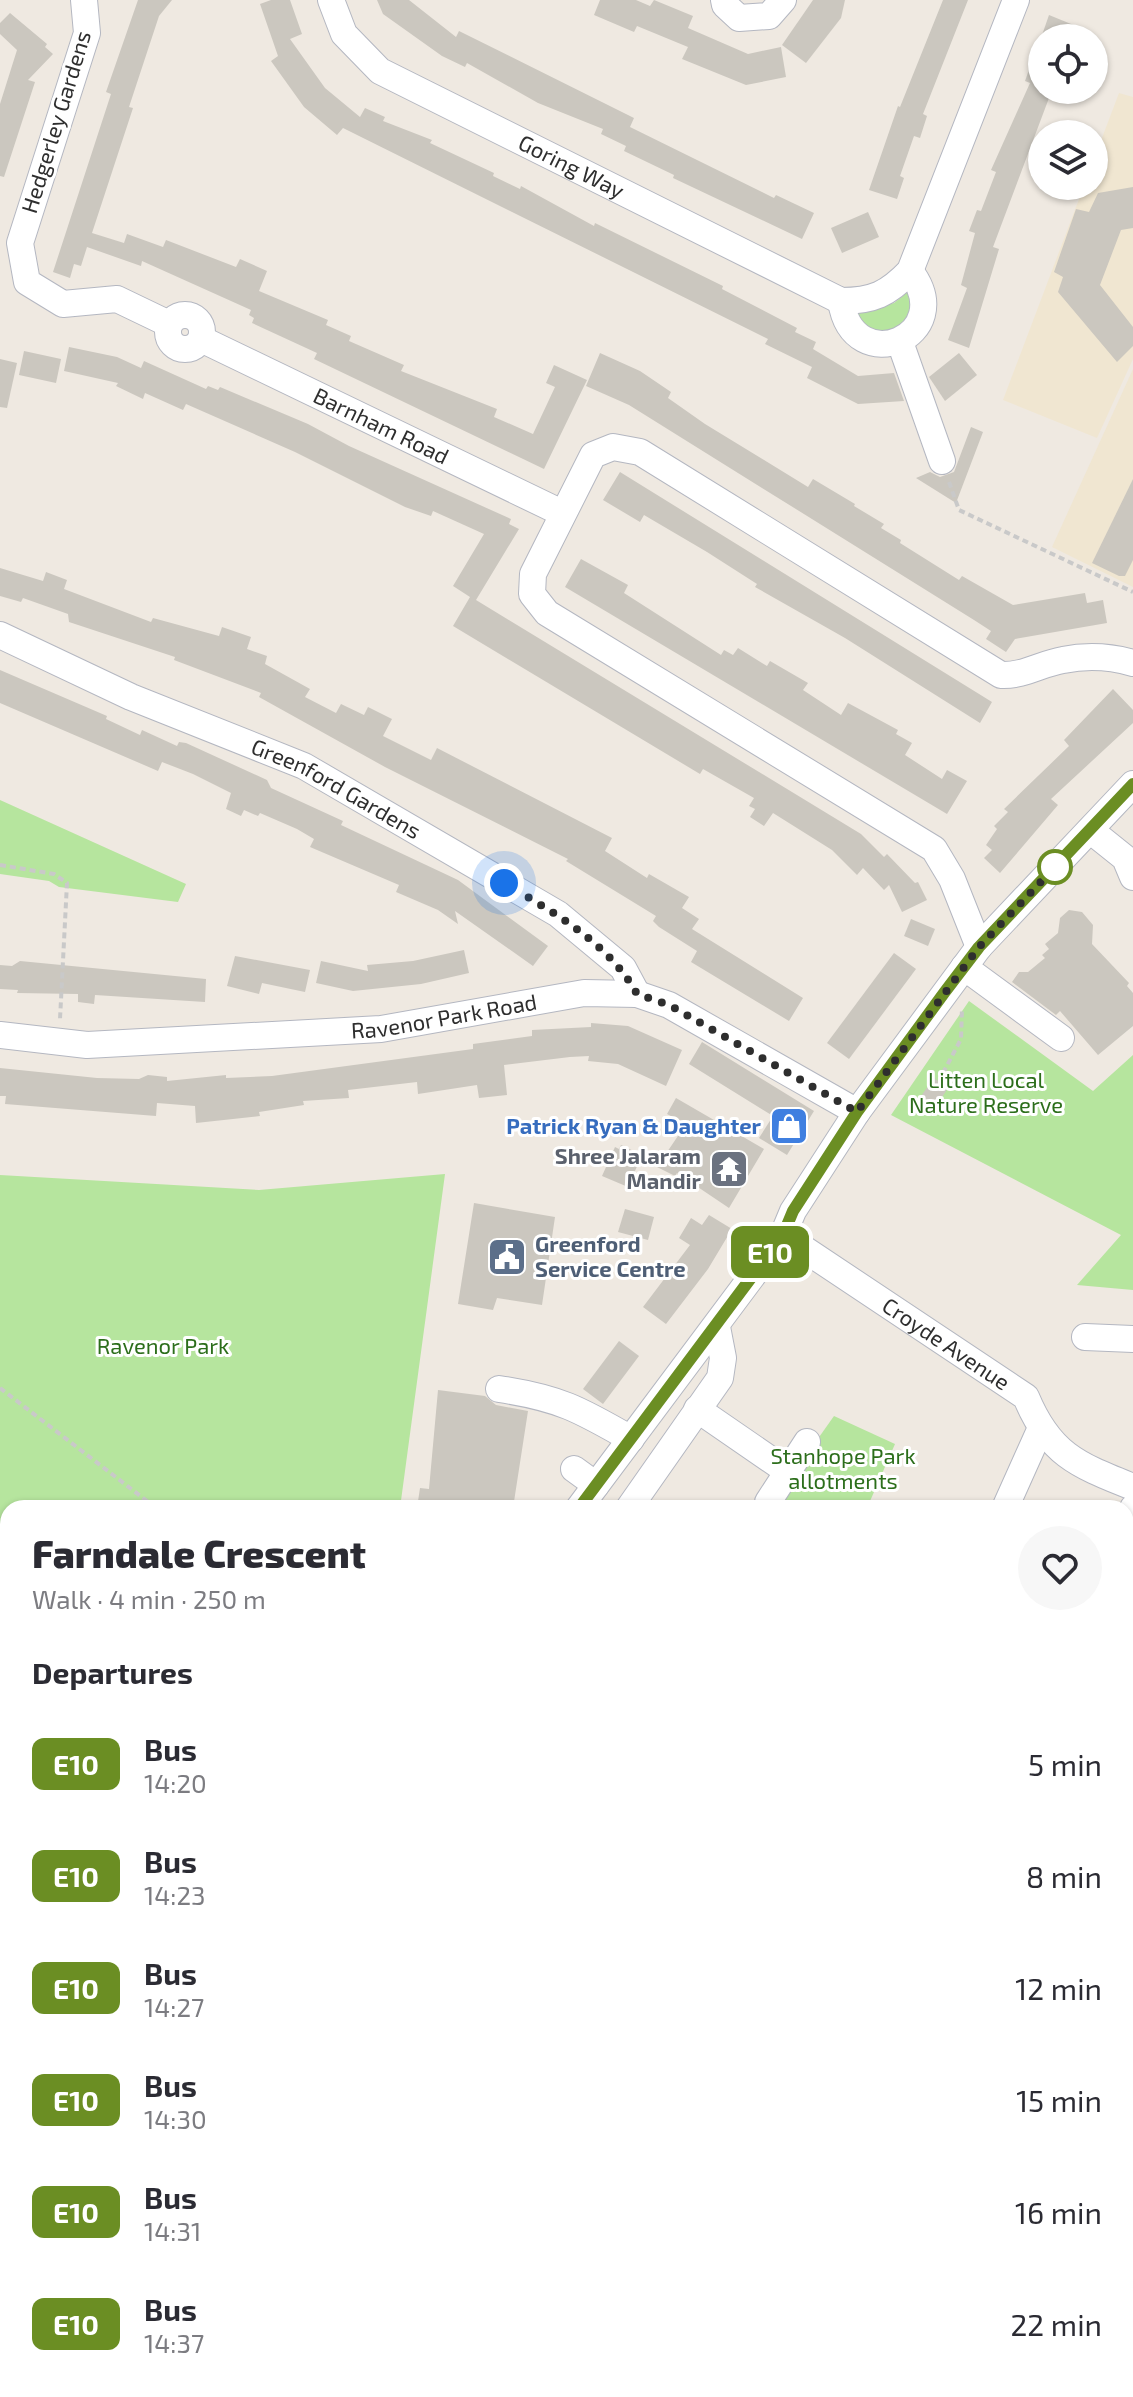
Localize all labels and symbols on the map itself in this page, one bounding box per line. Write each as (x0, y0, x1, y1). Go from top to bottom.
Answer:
street label: Hedgerley Gardens (15, 27, 95, 216)
street label: Goring Way (515, 128, 629, 203)
street label: Barnham Road (310, 381, 453, 469)
street label: Greenford Gardens (248, 732, 426, 843)
unlabelled marker (1038, 850, 1072, 884)
your location (484, 863, 524, 903)
street label: Ravenor Park Road (350, 988, 539, 1043)
park label: Litten Local Nature Reserve (909, 1066, 1063, 1117)
shop icon: Patrick Ryan & Daughter (768, 1105, 810, 1147)
place label: Patrick Ryan & Daughter (506, 1112, 762, 1139)
place label: Shree Jalaram Mandir (555, 1142, 702, 1193)
temple icon: Shree Jalaram Mandir (708, 1148, 750, 1190)
line badge: E10 (724, 1226, 816, 1278)
place label: Greenford Service Centre (535, 1230, 686, 1281)
public building icon: Greenford Service Centre (486, 1236, 528, 1278)
street label: Croyde Avenue (878, 1291, 1015, 1395)
park label: Ravenor Park (97, 1332, 229, 1358)
park label: Stanhope Park allotments (770, 1442, 916, 1493)

